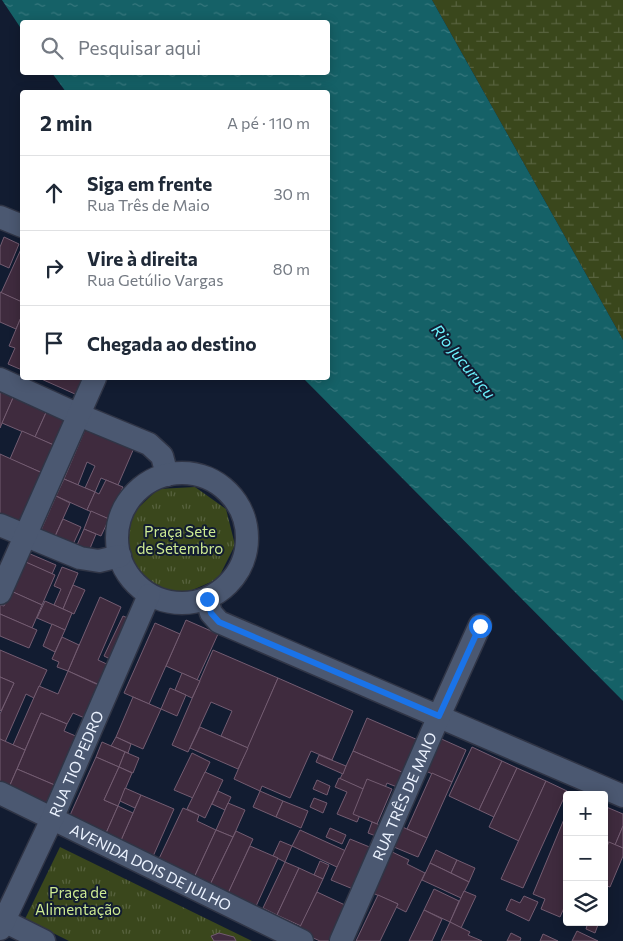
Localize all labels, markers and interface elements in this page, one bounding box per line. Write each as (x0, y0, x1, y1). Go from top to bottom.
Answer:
search box (20, 20, 330, 75)
icon: search (38, 34, 66, 62)
text: Pesquisar aqui (78, 36, 201, 59)
text: 2 min (40, 110, 92, 135)
text: A pé · 110 m (227, 113, 310, 132)
text: Siga em frente (87, 172, 212, 195)
icon: ahead (40, 179, 68, 207)
text: 30 m (273, 184, 310, 203)
text: Rua Três de Maio (87, 195, 210, 214)
text: Vire à direita (87, 247, 198, 270)
icon: right (40, 254, 68, 282)
text: 80 m (273, 259, 310, 278)
text: Rua Getúlio Vargas (87, 270, 223, 289)
water label: Rio Jucuruçu (428, 320, 500, 402)
icon: arrive (40, 329, 68, 357)
text: Chegada ao destino (87, 332, 257, 355)
park label: Praça Sete de Setembro (137, 522, 223, 557)
route end (196, 588, 219, 611)
route start (469, 615, 492, 638)
street label: RUA TIO PEDRO (45, 708, 107, 820)
street label: RUA TRÊS DE MAIO (368, 729, 440, 863)
map controls (563, 791, 608, 926)
button: + (563, 791, 608, 836)
street label: AVENIDA DOIS DE JULHO (67, 820, 234, 914)
button: − (563, 836, 608, 881)
button: layers (563, 881, 608, 926)
park label: Praça de Alimentação (35, 883, 121, 918)

